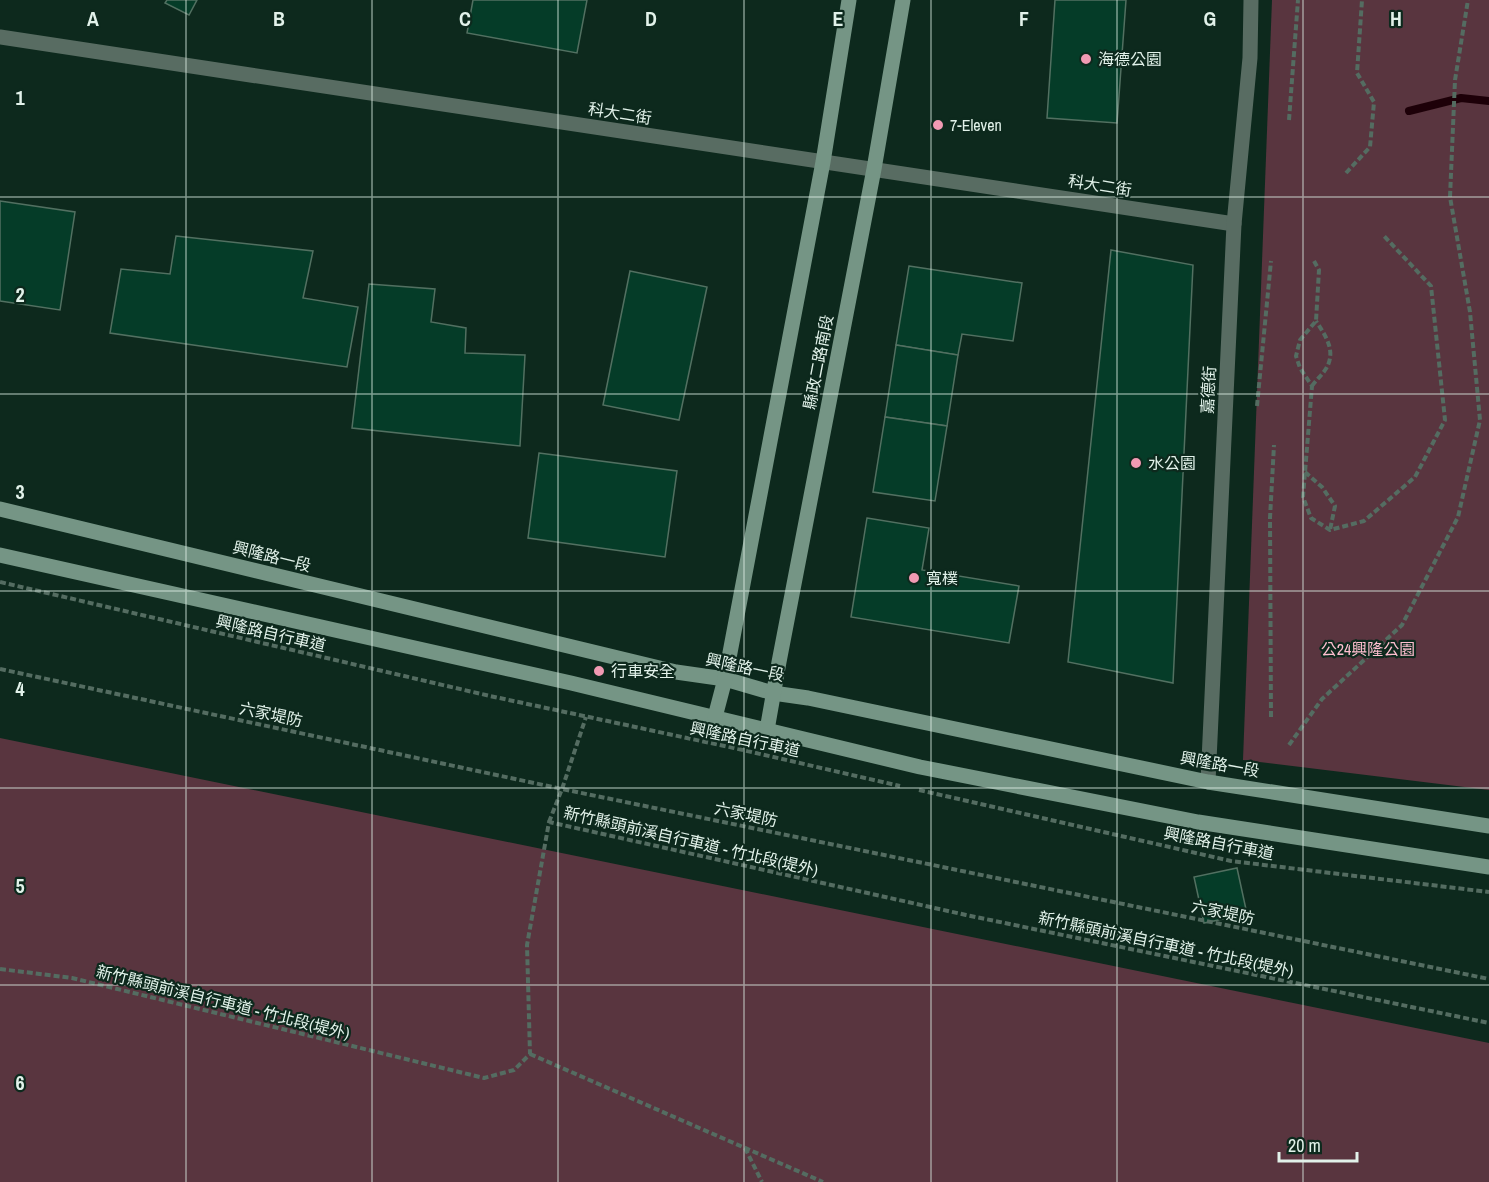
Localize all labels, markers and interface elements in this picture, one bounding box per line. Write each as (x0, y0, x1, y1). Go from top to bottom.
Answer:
text: A (87, 5, 99, 32)
text: B (273, 5, 285, 32)
text: C (459, 5, 471, 32)
text: D (645, 5, 657, 32)
text: E (833, 5, 844, 32)
text: F (1019, 5, 1029, 32)
text: G (1204, 5, 1216, 32)
text: H (1390, 5, 1402, 32)
place label: 海德公園 (1098, 48, 1162, 70)
marker: 海德公園 (1079, 52, 1093, 66)
text: 1 (15, 84, 25, 111)
street label: 科大二街 (587, 97, 653, 129)
place label: 7-Eleven (950, 114, 1002, 136)
marker: 7-Eleven (931, 118, 945, 132)
street label: 科大二街 (1067, 169, 1133, 201)
text: 2 (15, 281, 25, 308)
street label: 縣政二路南段 (798, 313, 838, 411)
street label: 嘉德街 (1196, 365, 1220, 415)
place label: 水公園 (1148, 452, 1196, 474)
marker: 水公園 (1129, 456, 1143, 470)
text: 3 (15, 478, 25, 505)
street label: 興隆路一段 (231, 536, 313, 576)
place label: 寬樸 (926, 567, 958, 589)
marker: 寬樸 (907, 571, 921, 585)
street label: 興隆路自行車道 (214, 610, 328, 656)
park label: 公24興隆公園 (1321, 638, 1415, 660)
street label: 興隆路一段 (704, 648, 786, 686)
place label: 行車安全 (611, 660, 675, 682)
marker: 行車安全 (592, 664, 606, 678)
text: 4 (15, 675, 25, 702)
street label: 六家堤防 (237, 697, 305, 731)
street label: 興隆路自行車道 (688, 717, 802, 761)
street label: 興隆路一段 (1179, 746, 1261, 782)
street label: 六家堤防 (712, 797, 780, 831)
street label: 新竹縣頭前溪自行車道 - 竹北段(堤外) (562, 801, 820, 881)
street label: 興隆路自行車道 (1162, 822, 1276, 864)
text: 5 (15, 872, 25, 899)
street label: 六家堤防 (1189, 895, 1257, 929)
street label: 新竹縣頭前溪自行車道 - 竹北段(堤外) (1036, 906, 1296, 982)
street label: 新竹縣頭前溪自行車道 - 竹北段(堤外) (94, 960, 352, 1044)
text: 6 (15, 1069, 25, 1096)
scale bar (1279, 1125, 1357, 1163)
text: 20 m (1288, 1133, 1321, 1158)

